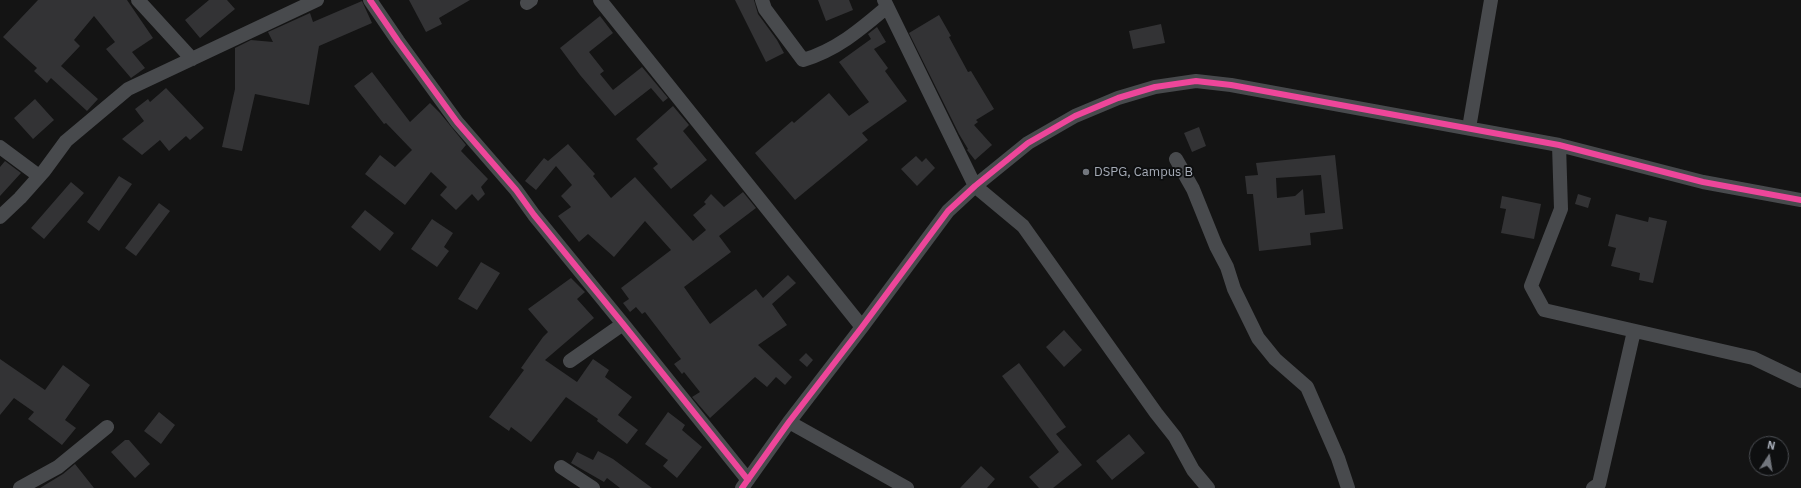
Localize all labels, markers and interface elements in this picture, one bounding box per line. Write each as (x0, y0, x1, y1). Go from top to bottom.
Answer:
place label: DSPG, Campus B (1094, 164, 1193, 180)
marker: DSPG, Campus B (1081, 167, 1091, 177)
north arrow (1749, 436, 1789, 476)
text: N (1766, 438, 1777, 453)

